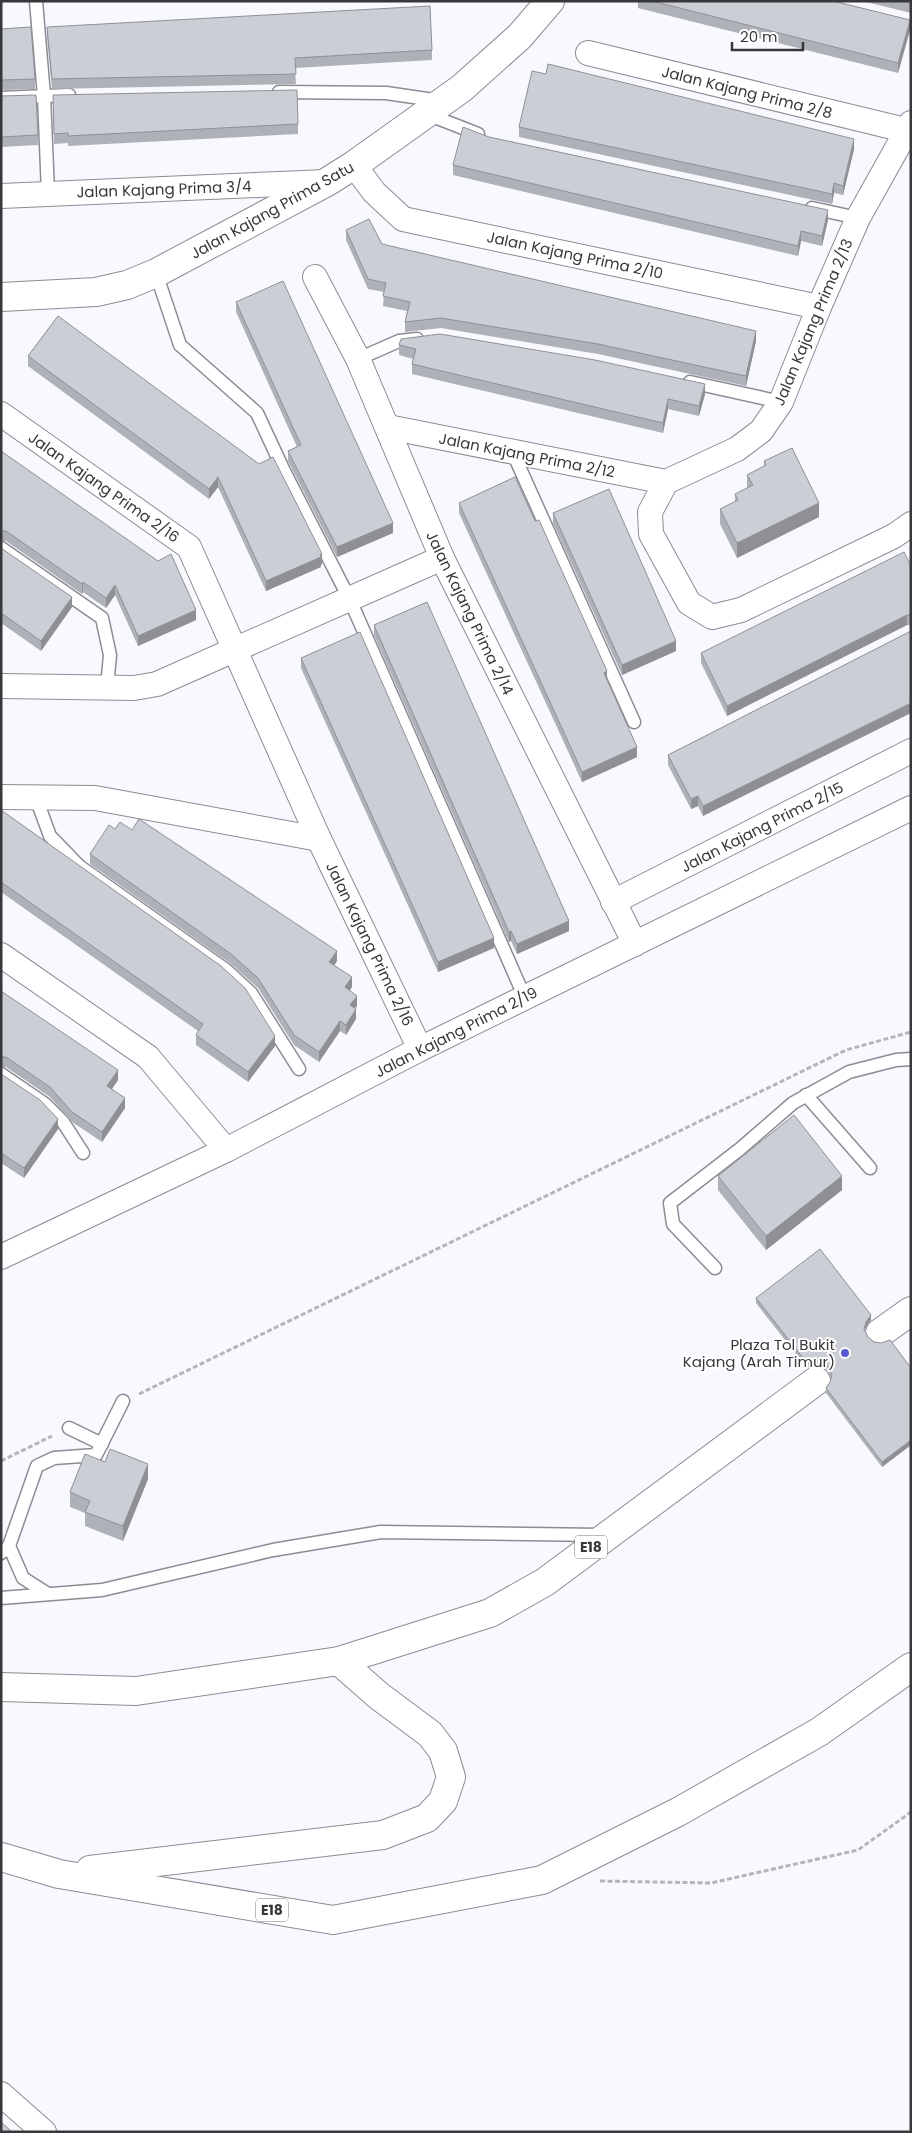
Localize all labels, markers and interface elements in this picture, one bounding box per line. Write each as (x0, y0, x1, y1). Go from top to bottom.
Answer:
scale bar (732, 20, 803, 52)
text: 20 m (740, 26, 778, 47)
street label: Jalan Kajang Prima 2/8 (660, 61, 834, 123)
street label: Jalan Kajang Prima Satu (187, 156, 357, 264)
street label: Jalan Kajang Prima 3/4 (76, 175, 252, 203)
street label: Jalan Kajang Prima 2/10 (485, 226, 665, 284)
street label: Jalan Kajang Prima 2/13 (768, 235, 858, 409)
street label: Jalan Kajang Prima 2/16 (24, 427, 184, 547)
street label: Jalan Kajang Prima 2/12 (437, 428, 617, 482)
street label: Jalan Kajang Prima 2/14 (421, 528, 519, 698)
street label: Jalan Kajang Prima 2/15 (677, 777, 847, 877)
street label: Jalan Kajang Prima 2/16 (321, 859, 419, 1029)
street label: Jalan Kajang Prima 2/19 (371, 982, 541, 1082)
place label: Plaza Tol Bukit Kajang (Arah Timur) (683, 1334, 835, 1372)
marker: Plaza Tol Bukit Kajang (Arah Timur) (839, 1347, 851, 1359)
road number: E18 (575, 1535, 607, 1558)
road number: E18 (256, 1898, 288, 1922)

